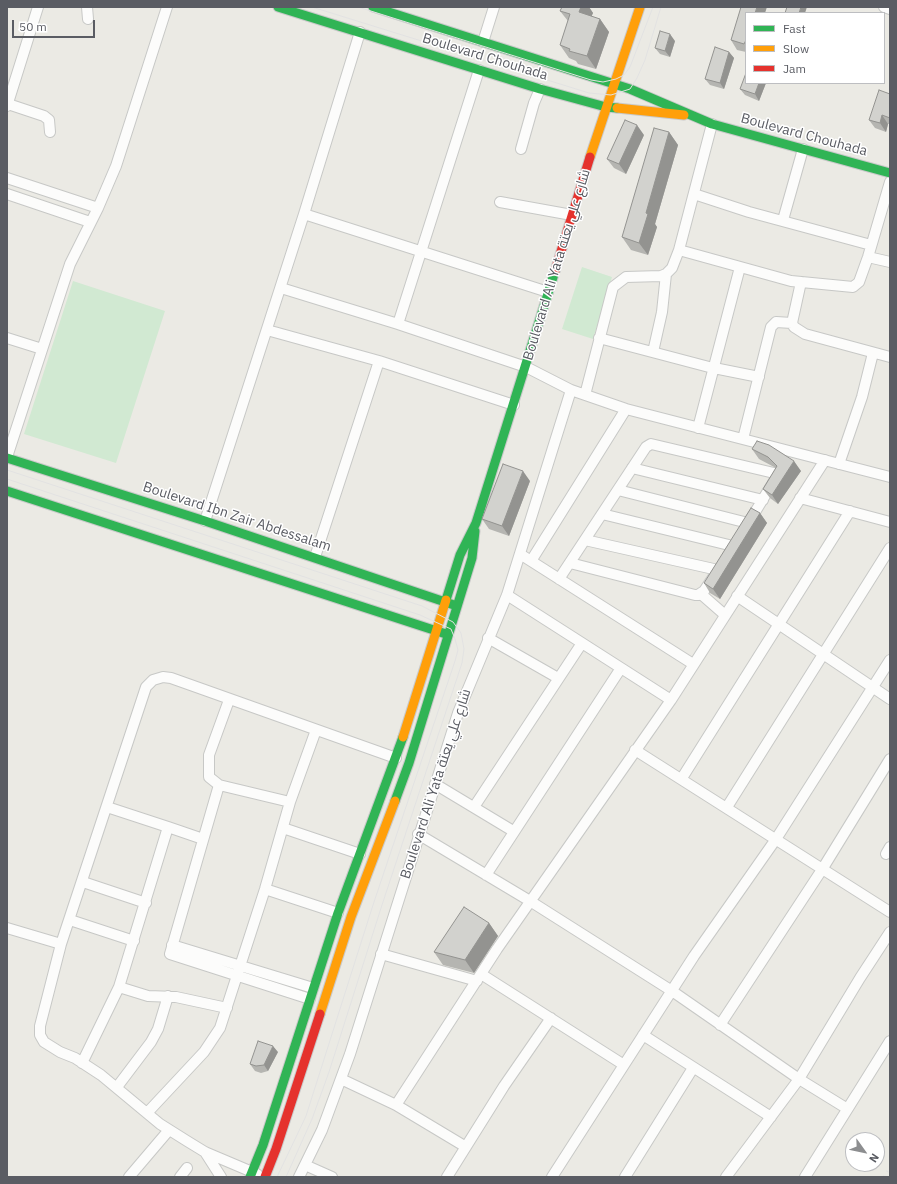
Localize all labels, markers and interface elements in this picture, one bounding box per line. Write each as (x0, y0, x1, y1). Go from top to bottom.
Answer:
scale bar (14, 12, 97, 38)
legend (745, 12, 885, 84)
text: 50 m (19, 19, 47, 34)
text: Fast (783, 21, 806, 36)
street label: Boulevard Chouhada (420, 30, 550, 84)
text: Slow (783, 41, 809, 56)
text: Jam (783, 61, 806, 76)
street label: Boulevard Chouhada (739, 110, 869, 160)
street label: Boulevard Ali Yata شارع علي يعتة (520, 167, 594, 363)
street label: Boulevard Ibn Zair Abdessalam (141, 479, 333, 555)
street label: Boulevard Ali Yata شارع علي يعتة (397, 687, 475, 881)
north arrow (845, 1132, 885, 1172)
text: N (866, 1151, 882, 1165)

